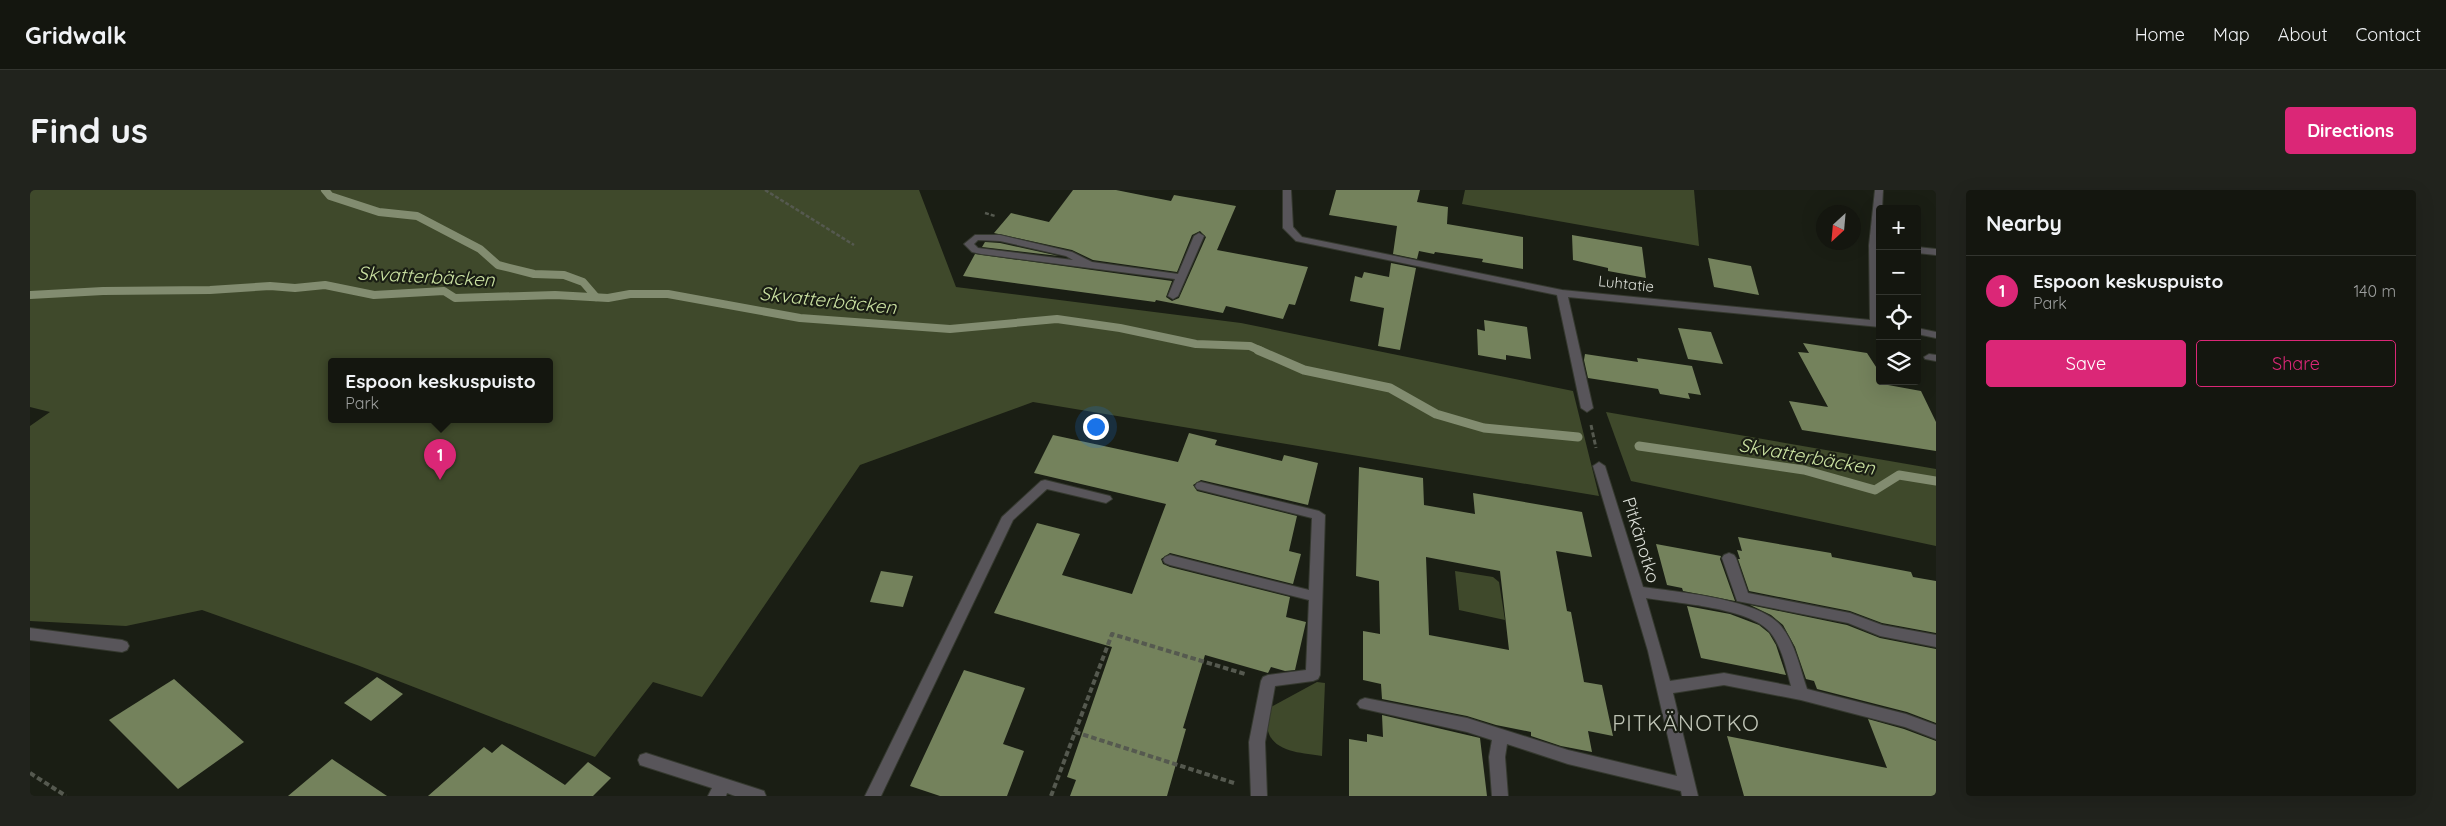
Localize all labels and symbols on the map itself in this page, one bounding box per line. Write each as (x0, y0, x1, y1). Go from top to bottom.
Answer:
north arrow (1816, 205, 1861, 250)
water label: Skvatterbäcken (357, 260, 496, 292)
street label: Luhtatie (1597, 271, 1655, 296)
water label: Skvatterbäcken (758, 281, 899, 319)
your location (1083, 414, 1109, 440)
water label: Skvatterbäcken (1737, 432, 1878, 480)
pin: 1 (424, 439, 456, 480)
street label: Pitkänotko (1618, 494, 1665, 586)
district label: PITKÄNOTKO (1612, 709, 1760, 737)

